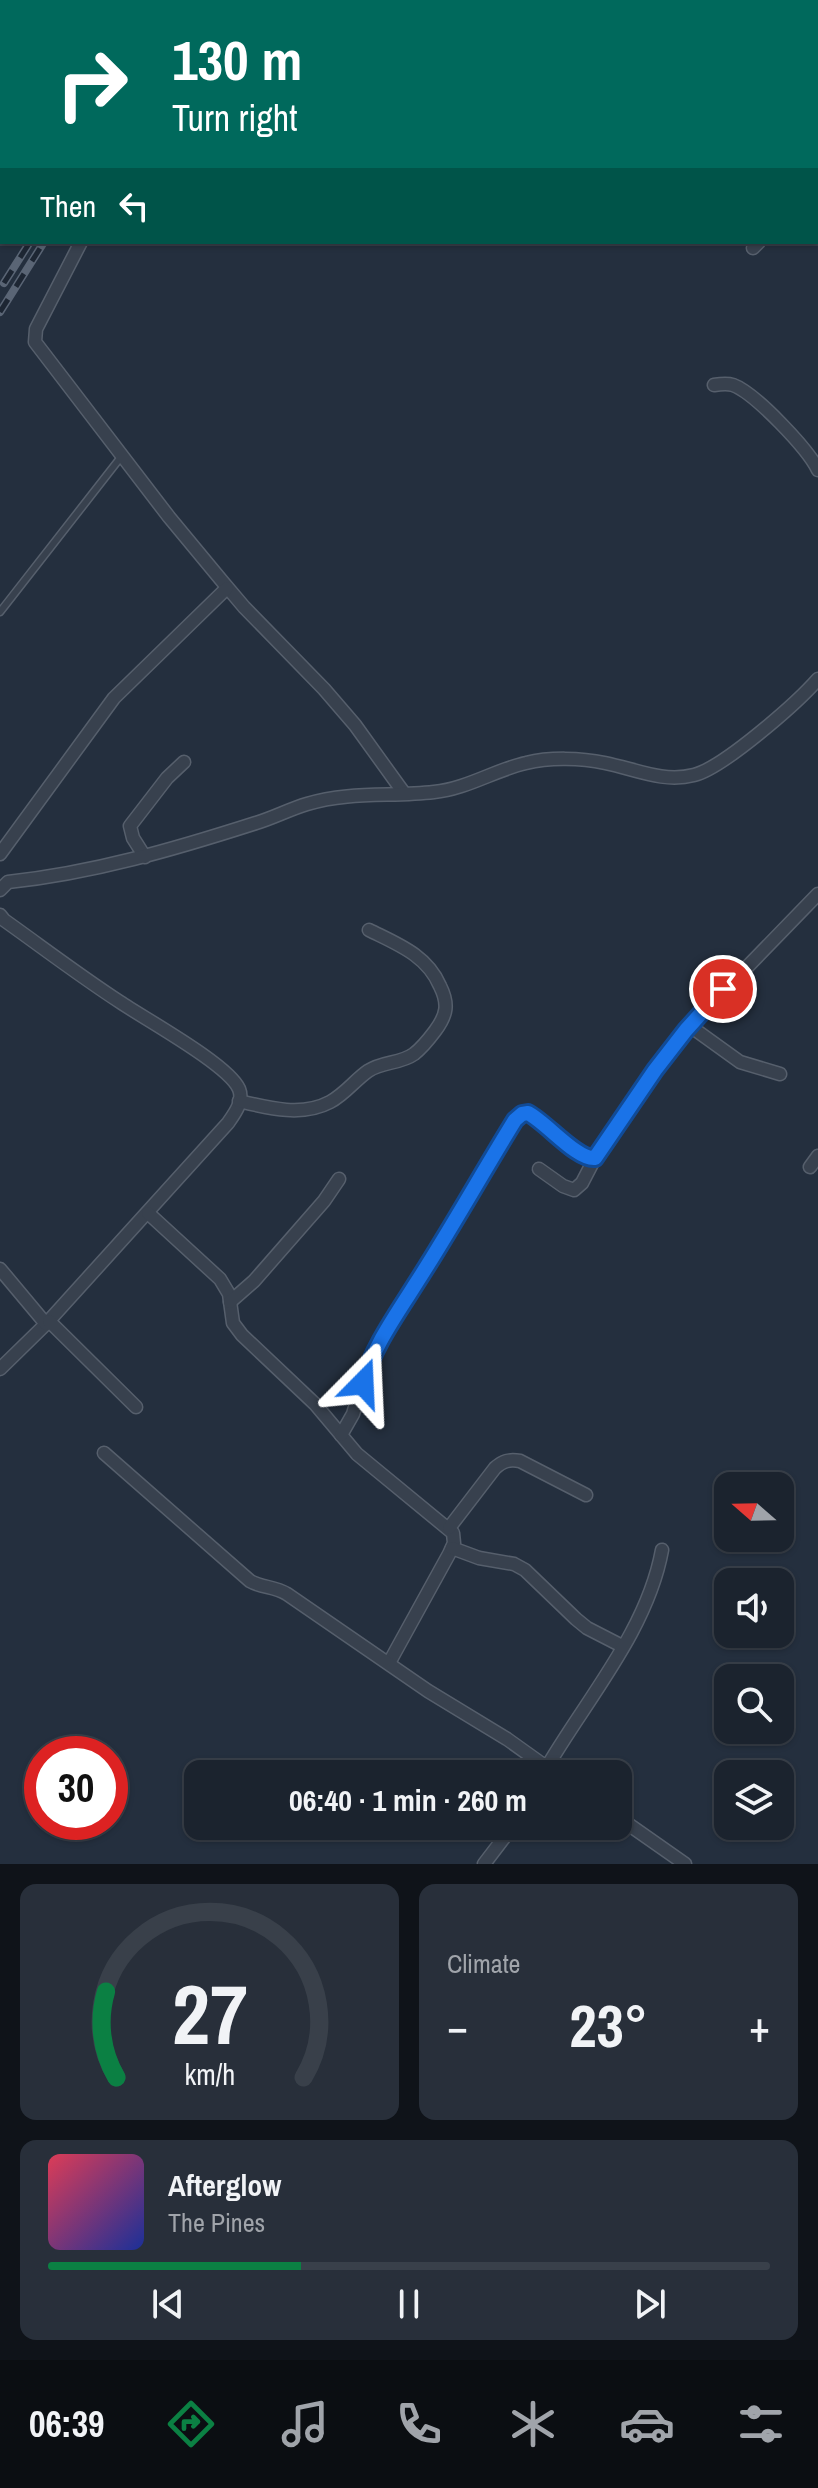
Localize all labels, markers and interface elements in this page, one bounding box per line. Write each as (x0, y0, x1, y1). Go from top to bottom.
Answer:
text: 130 m (172, 22, 302, 97)
icon: right (40, 32, 144, 136)
text: Turn right (172, 94, 297, 142)
icon: left (112, 184, 156, 228)
text: Then (40, 186, 96, 226)
pin (689, 955, 757, 1023)
icon: arrive (701, 967, 745, 1011)
position arrow (321, 1341, 405, 1425)
north arrow (714, 1472, 794, 1552)
map controls (714, 1472, 794, 1840)
button: sound (714, 1568, 794, 1648)
button: search (714, 1664, 794, 1744)
speed limit sign: 30 (24, 1736, 128, 1840)
button: layers (714, 1760, 794, 1840)
text: 06:40 · 1 min · 260 m (289, 1780, 527, 1820)
text: Climate (447, 1946, 520, 1981)
text: 27 (172, 1958, 247, 2070)
text: 23° (569, 1985, 648, 2066)
text: − (447, 1996, 468, 2056)
text: + (749, 1996, 770, 2056)
text: km/h (184, 2055, 235, 2094)
text: Afterglow (168, 2165, 281, 2205)
text: The Pines (168, 2205, 265, 2240)
icon: previous (146, 2282, 190, 2326)
icon: pause (387, 2282, 431, 2326)
icon: next (628, 2282, 672, 2326)
icon: directions (163, 2396, 219, 2452)
icon: music (277, 2396, 333, 2452)
icon: phone (391, 2396, 447, 2452)
icon: climate (505, 2396, 561, 2452)
icon: car (619, 2396, 675, 2452)
icon: filters (733, 2396, 789, 2452)
text: 06:39 (29, 2400, 105, 2448)

